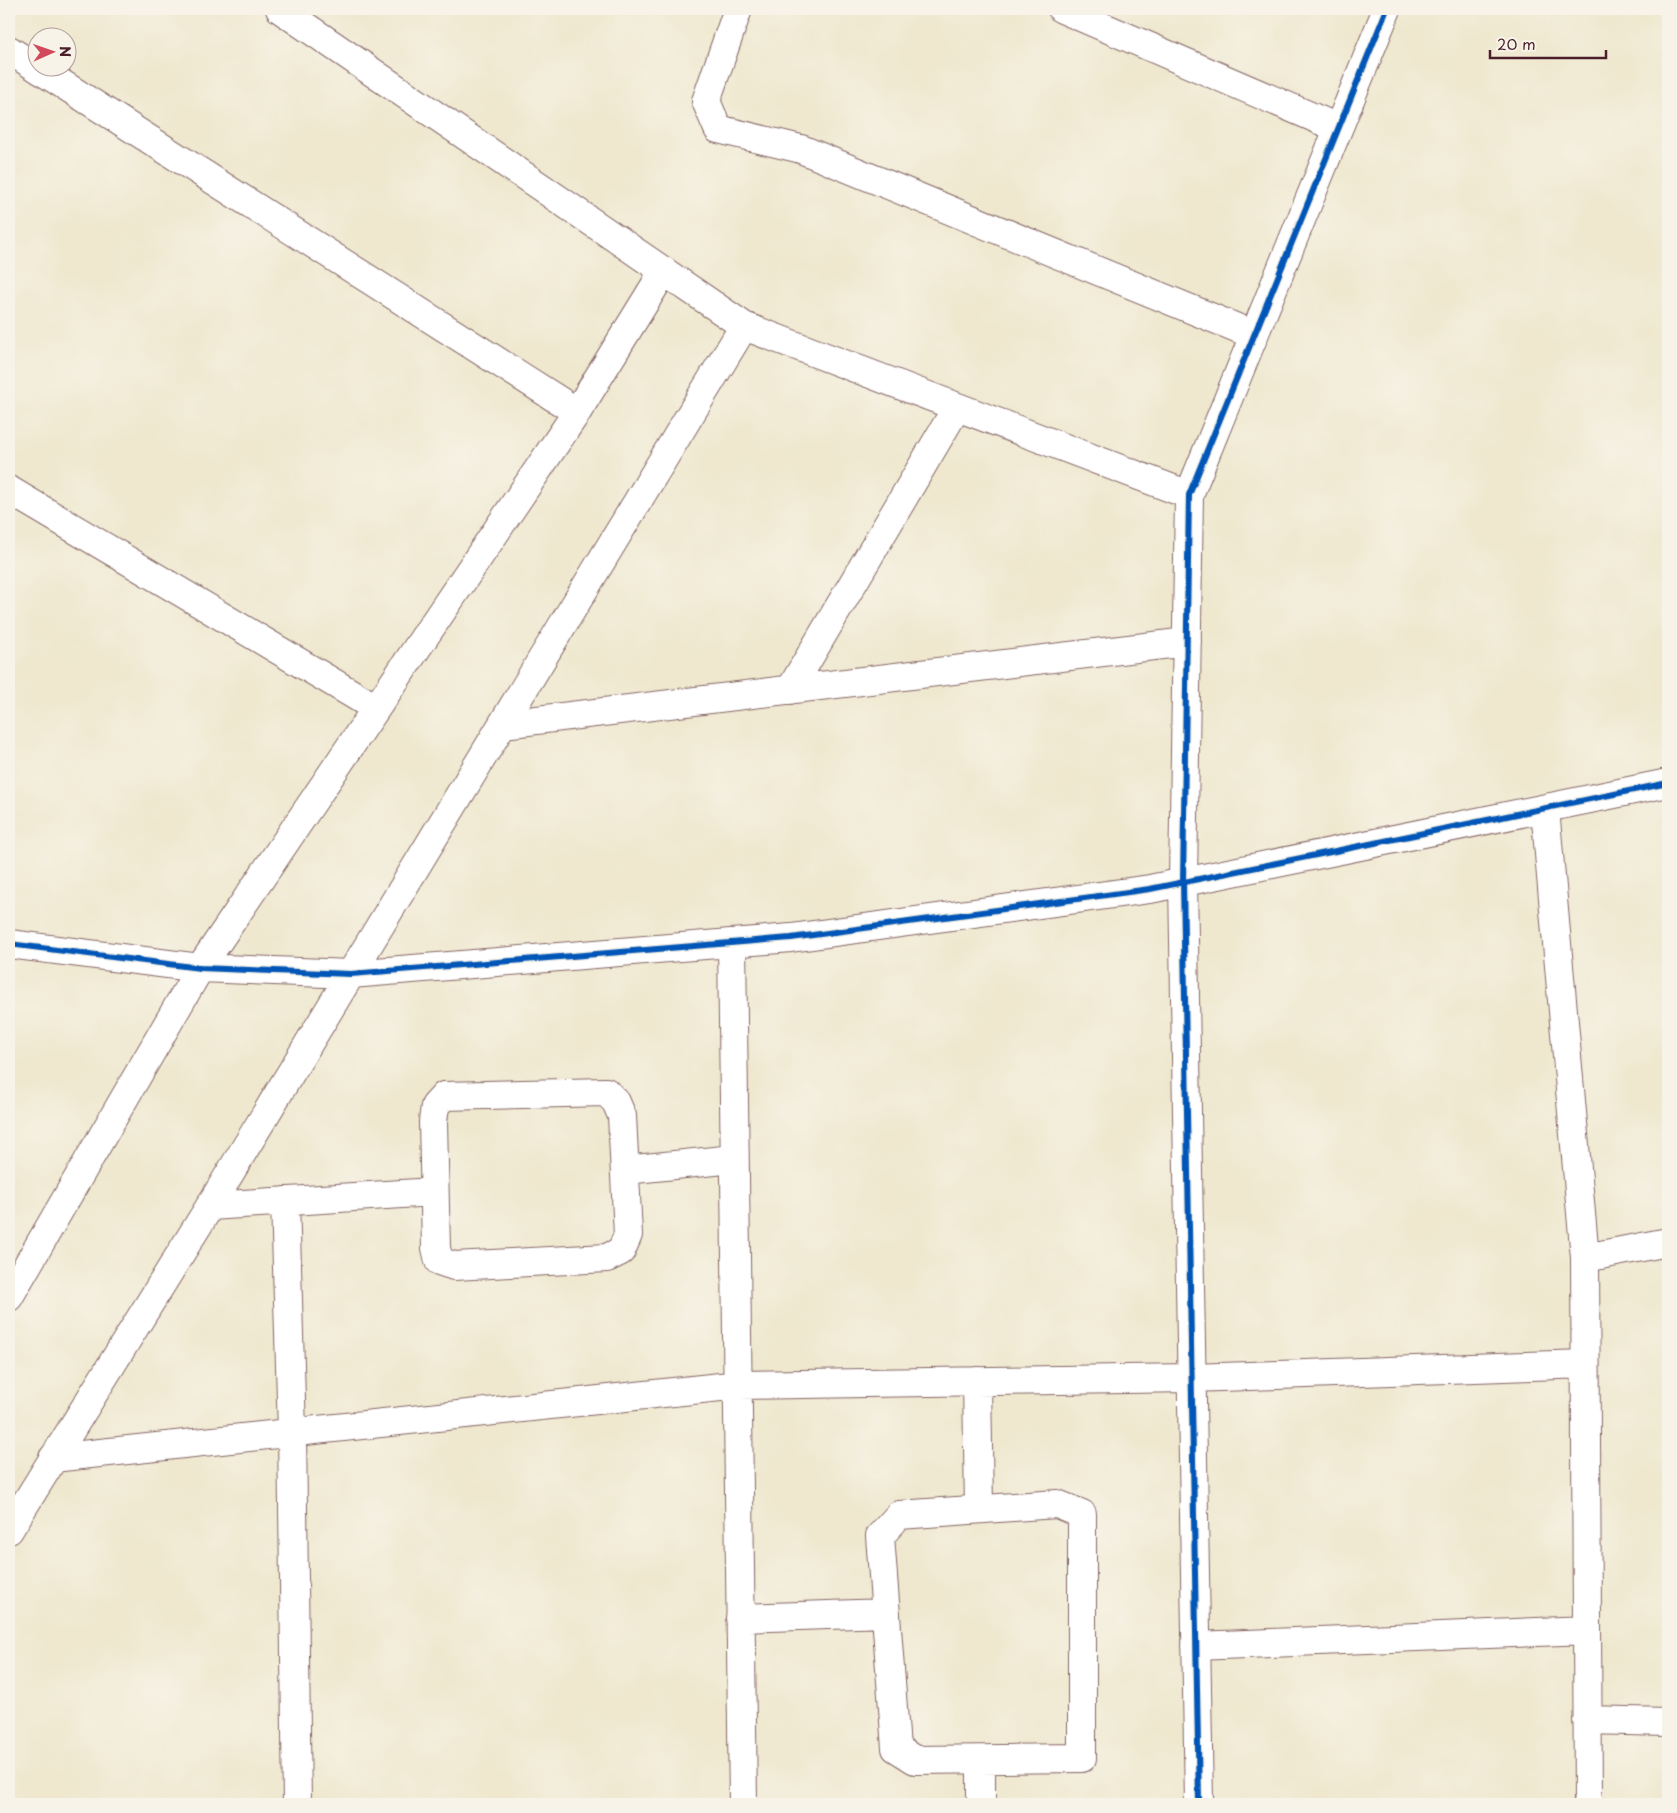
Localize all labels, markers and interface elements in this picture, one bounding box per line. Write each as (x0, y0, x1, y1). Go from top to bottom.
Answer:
north arrow (28, 28, 78, 78)
scale bar (1490, 28, 1606, 60)
text: 20 m (1497, 32, 1536, 55)
text: N (55, 46, 76, 57)

